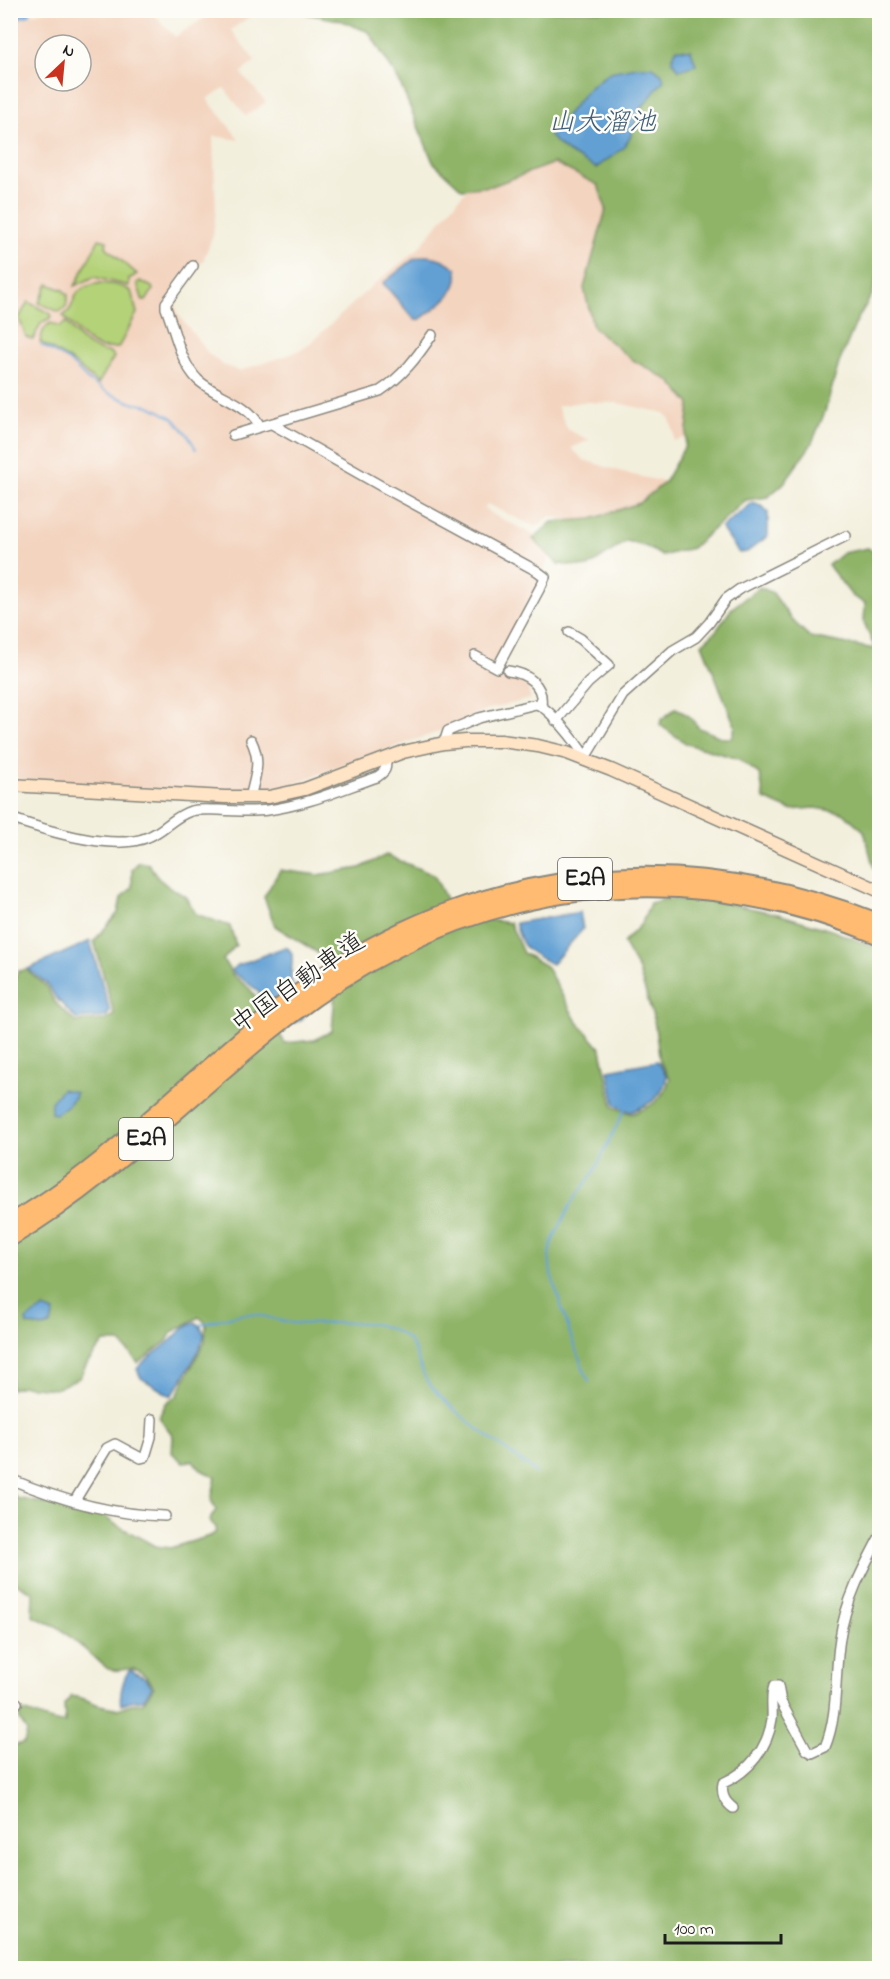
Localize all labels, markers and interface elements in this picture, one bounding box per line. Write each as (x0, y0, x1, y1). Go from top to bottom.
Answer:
north arrow (33, 33, 93, 93)
text: N (59, 38, 79, 65)
water label: 山大溜池 (548, 104, 657, 143)
road number: E2A (558, 858, 612, 900)
street label: 中国自動車道 (224, 924, 374, 1044)
road number: E2A (119, 1118, 173, 1160)
scale bar (665, 1907, 780, 1945)
text: 100 m (674, 1917, 714, 1943)

